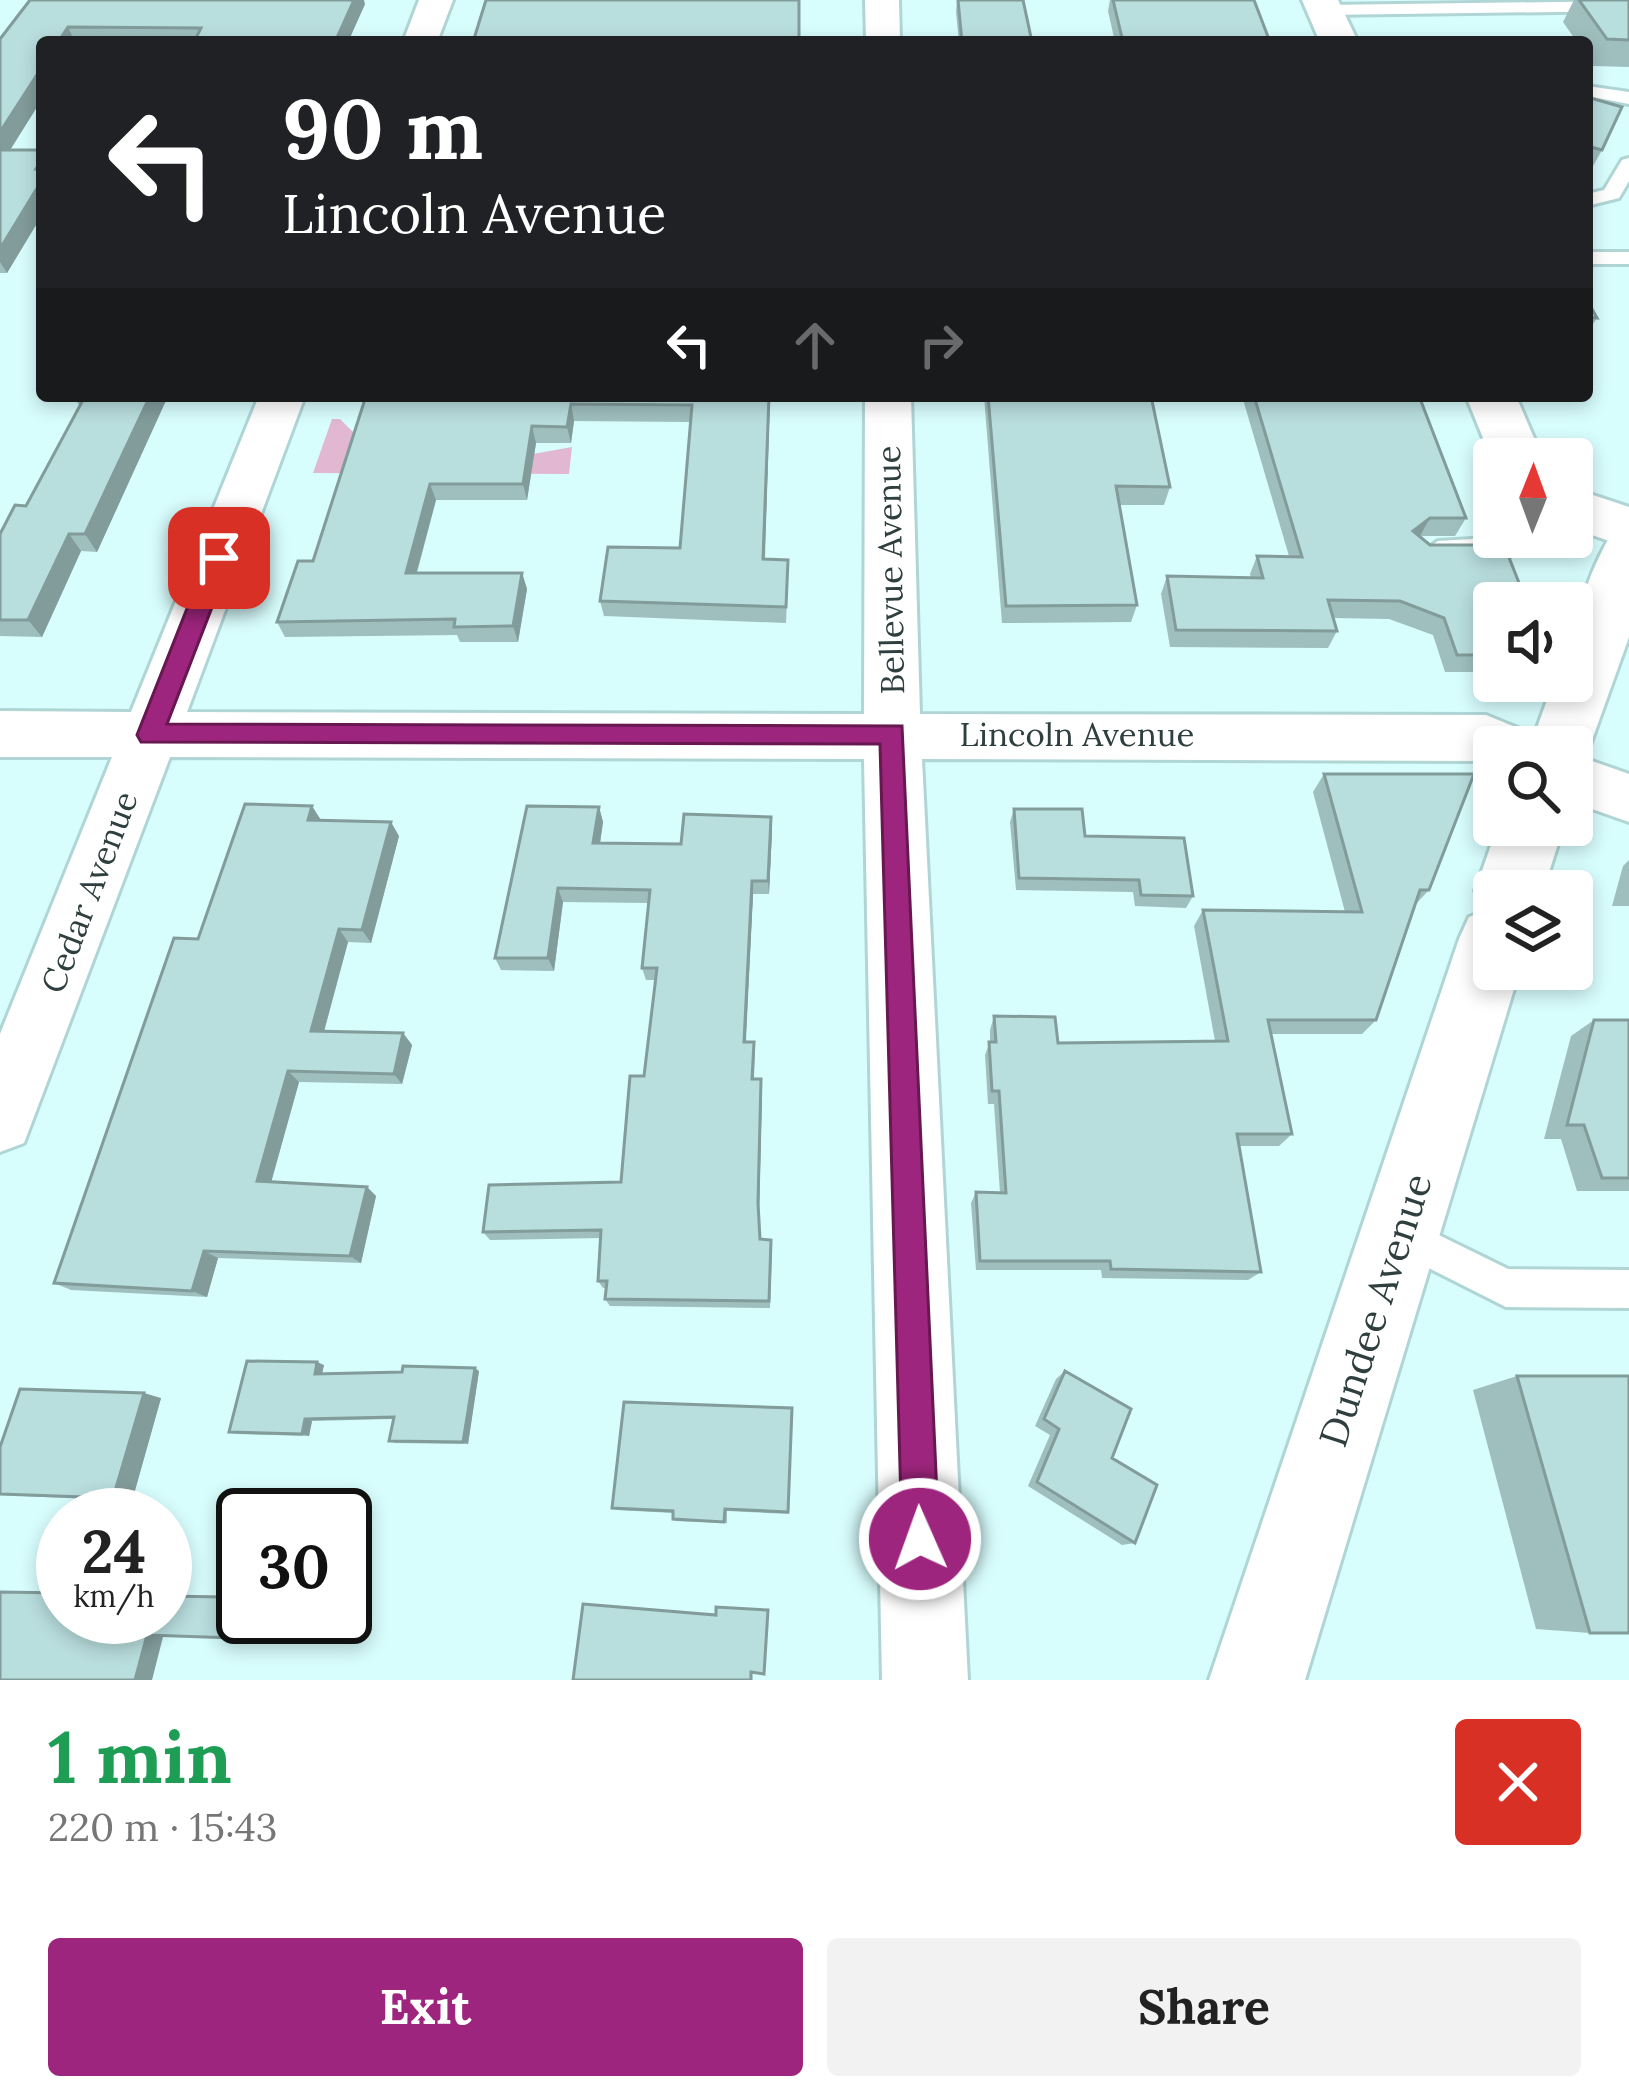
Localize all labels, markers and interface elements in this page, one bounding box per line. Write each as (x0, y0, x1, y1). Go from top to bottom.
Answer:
text: 90 m (282, 74, 483, 182)
icon: left (84, 84, 240, 240)
text: Lincoln Avenue (282, 179, 666, 248)
icon: left (656, 312, 722, 378)
icon: ahead (782, 312, 848, 378)
icon: right (908, 312, 974, 378)
north arrow (1473, 438, 1593, 558)
map controls (1473, 438, 1593, 990)
street label: Bellevue Avenue (867, 445, 913, 695)
pin (168, 507, 270, 609)
icon: arrive (186, 525, 252, 591)
button: sound (1473, 582, 1593, 702)
street label: Lincoln Avenue (960, 713, 1194, 755)
button: search (1473, 726, 1593, 846)
street label: Cedar Avenue (31, 785, 147, 999)
button: layers (1473, 870, 1593, 990)
street label: Dundee Avenue (1307, 1167, 1443, 1453)
position arrow (857, 1476, 983, 1602)
speed limit sign: 30 (216, 1488, 372, 1644)
text: 24 (82, 1513, 146, 1589)
text: km/h (73, 1577, 155, 1615)
text: 1 min (48, 1711, 232, 1803)
button: close (1455, 1719, 1581, 1845)
text: 220 m · 15:43 (48, 1802, 278, 1852)
button: Exit (48, 1938, 803, 2076)
button: Share (827, 1938, 1581, 2076)

